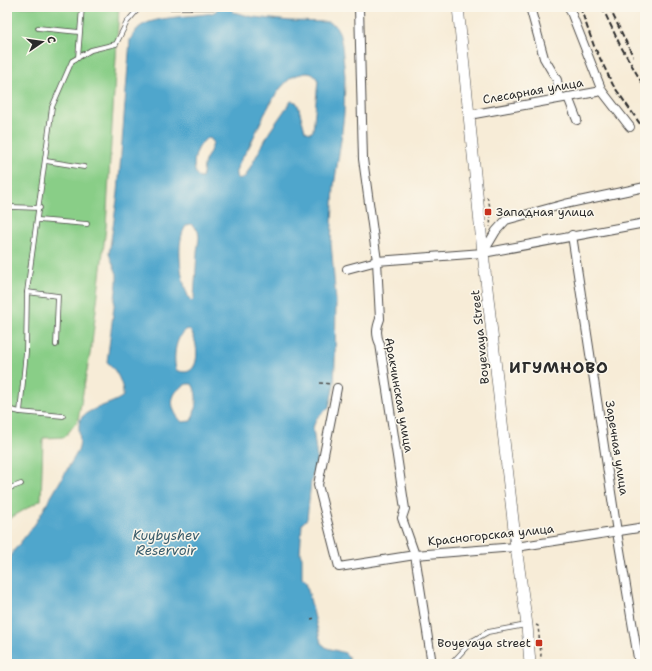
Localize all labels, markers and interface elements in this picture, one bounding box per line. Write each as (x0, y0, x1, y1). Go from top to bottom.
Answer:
north arrow (22, 22, 62, 62)
text: С (43, 35, 59, 45)
street label: Слесарная улица (481, 74, 585, 108)
place label: Западная улица (496, 204, 595, 220)
marker: Западная улица (483, 207, 493, 217)
street label: Boyevaya Street (467, 289, 493, 385)
street label: Аракчинская улица (381, 336, 417, 454)
district label: ИГУМНОВО (509, 357, 609, 378)
street label: Заречная улица (602, 399, 632, 497)
street label: Красногорская улица (427, 520, 555, 550)
water label: Kuybyshev Reservoir (133, 527, 200, 559)
place label: Boyevaya street (437, 635, 531, 651)
marker: Boyevaya street (534, 638, 544, 648)

